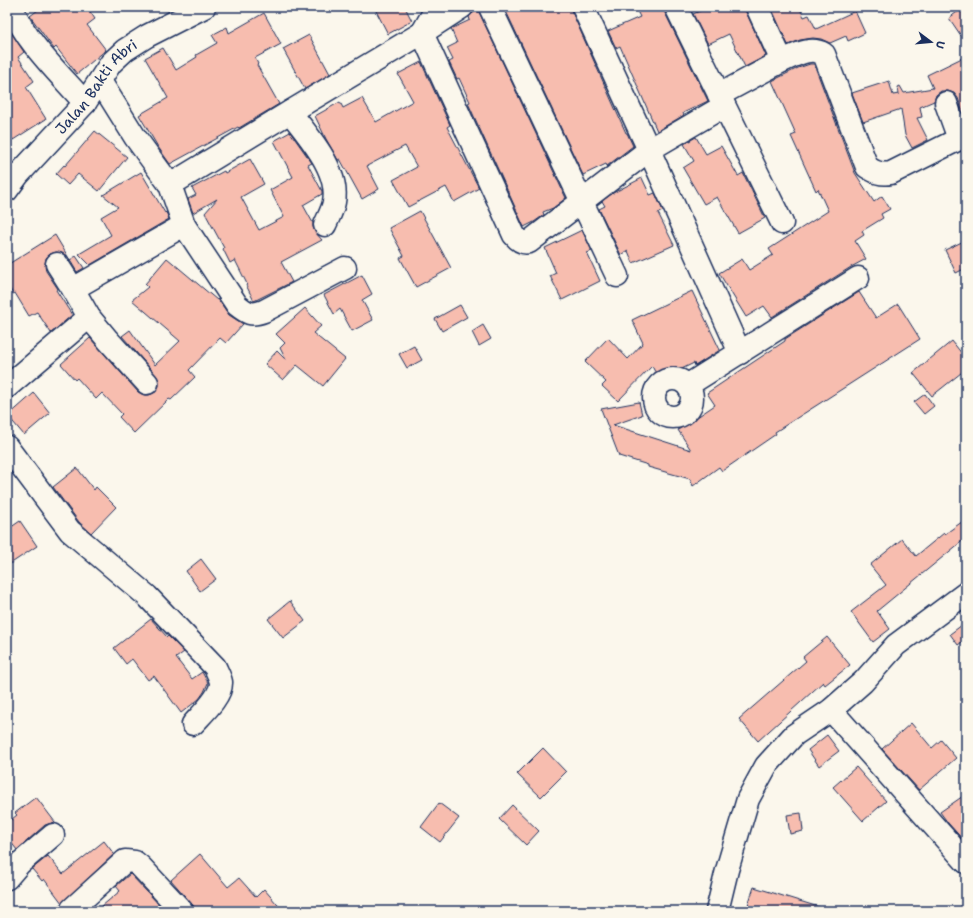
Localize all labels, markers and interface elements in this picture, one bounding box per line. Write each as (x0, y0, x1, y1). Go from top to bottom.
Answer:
north arrow (911, 22, 951, 62)
street label: Jalan Bakti Abri (51, 35, 141, 139)
text: U (932, 39, 948, 50)

